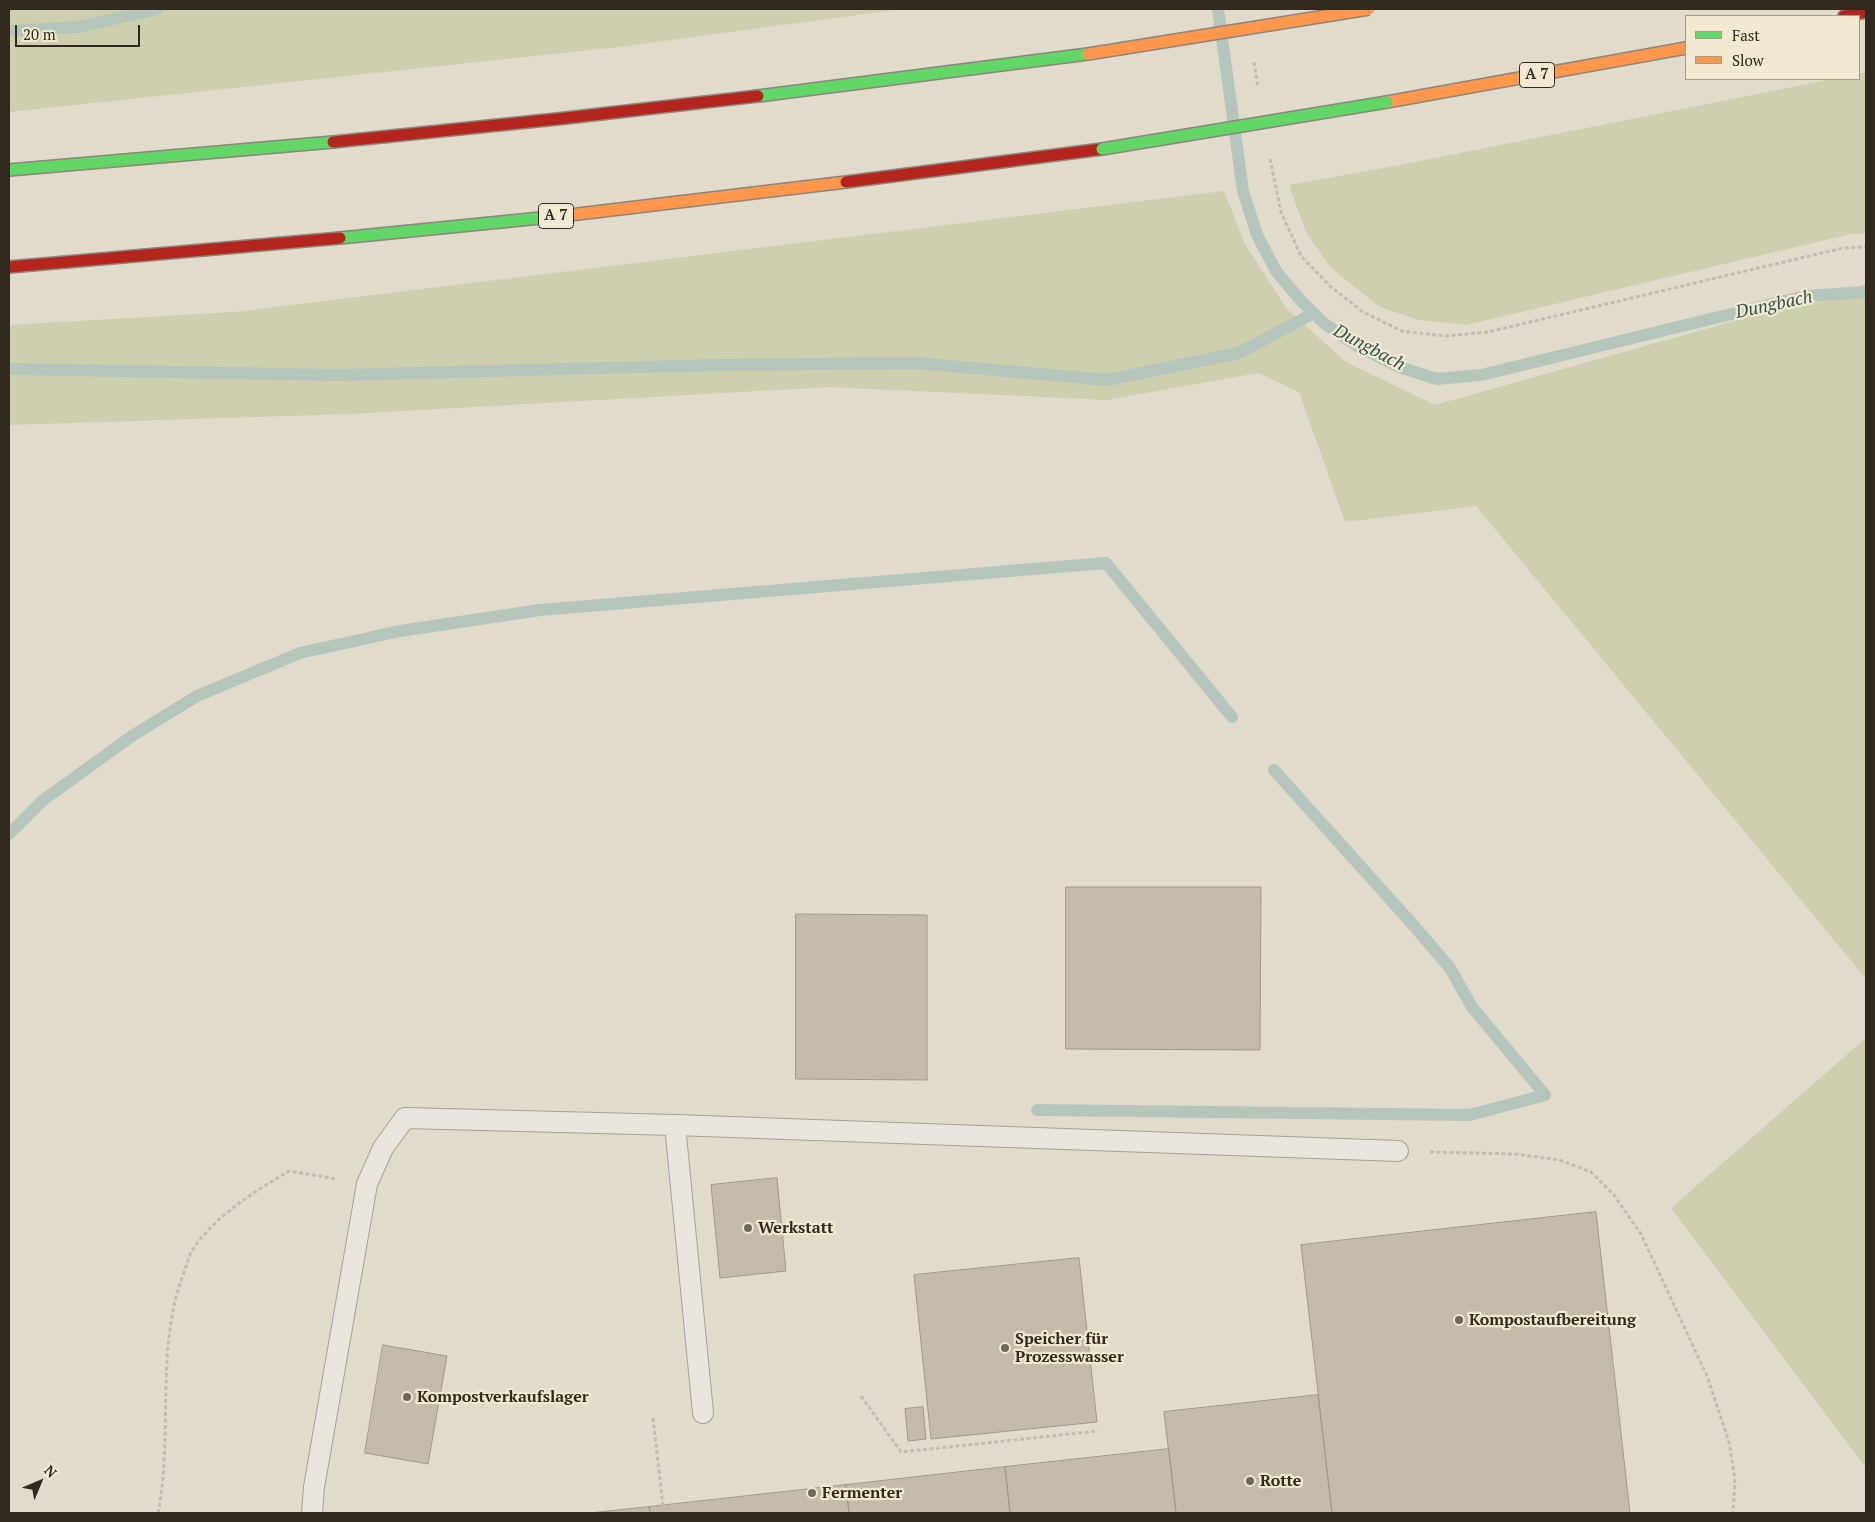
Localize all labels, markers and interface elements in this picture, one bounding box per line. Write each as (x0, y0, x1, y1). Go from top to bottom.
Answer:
scale bar (18, 15, 142, 47)
legend (1685, 15, 1860, 80)
text: 20 m (23, 24, 56, 44)
text: Fast (1732, 25, 1760, 45)
text: Slow (1732, 50, 1764, 70)
road number: A 7 (1520, 62, 1554, 88)
road number: A 7 (538, 204, 574, 228)
water label: Dungbach (1734, 286, 1814, 324)
water label: Dungbach (1329, 320, 1409, 376)
place label: Werkstatt (758, 1218, 833, 1238)
marker: Werkstatt (742, 1222, 754, 1234)
place label: Kompostaufbereitung (1469, 1310, 1636, 1330)
marker: Kompostaufbereitung (1453, 1314, 1465, 1326)
place label: Speicher für Prozesswasser (1015, 1329, 1124, 1367)
marker: Speicher für Prozesswasser (999, 1342, 1011, 1354)
place label: Kompostverkaufslager (417, 1387, 589, 1407)
marker: Kompostverkaufslager (401, 1391, 413, 1403)
north arrow (15, 1457, 65, 1507)
text: N (40, 1461, 61, 1482)
place label: Rotte (1260, 1471, 1301, 1491)
marker: Rotte (1244, 1475, 1256, 1487)
place label: Fermenter (822, 1483, 902, 1503)
marker: Fermenter (806, 1487, 818, 1499)

